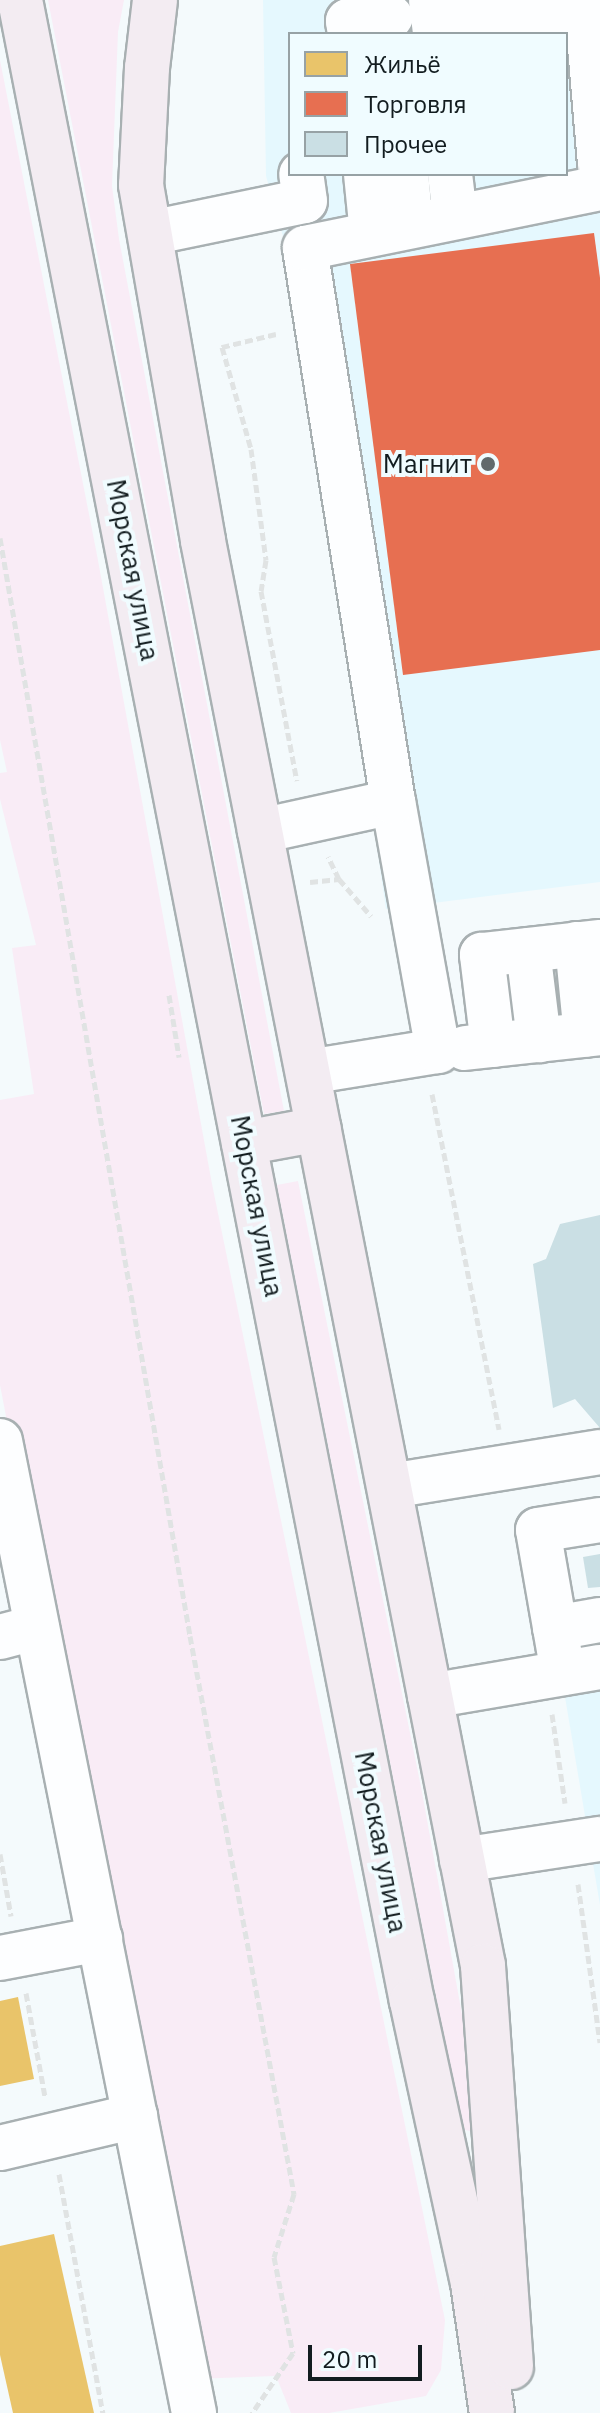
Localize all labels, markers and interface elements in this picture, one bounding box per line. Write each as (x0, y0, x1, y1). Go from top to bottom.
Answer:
legend (288, 32, 568, 176)
text: Жильё (364, 48, 441, 80)
text: Торговля (364, 88, 467, 120)
text: Прочее (364, 128, 447, 160)
place label: Магнит (383, 448, 472, 480)
marker: Магнит (479, 455, 497, 473)
street label: Морская улица (100, 477, 166, 663)
street label: Морская улица (224, 1113, 290, 1299)
street label: Морская улица (348, 1749, 414, 1935)
scale bar (312, 2329, 426, 2379)
text: 20 m (322, 2343, 377, 2375)

